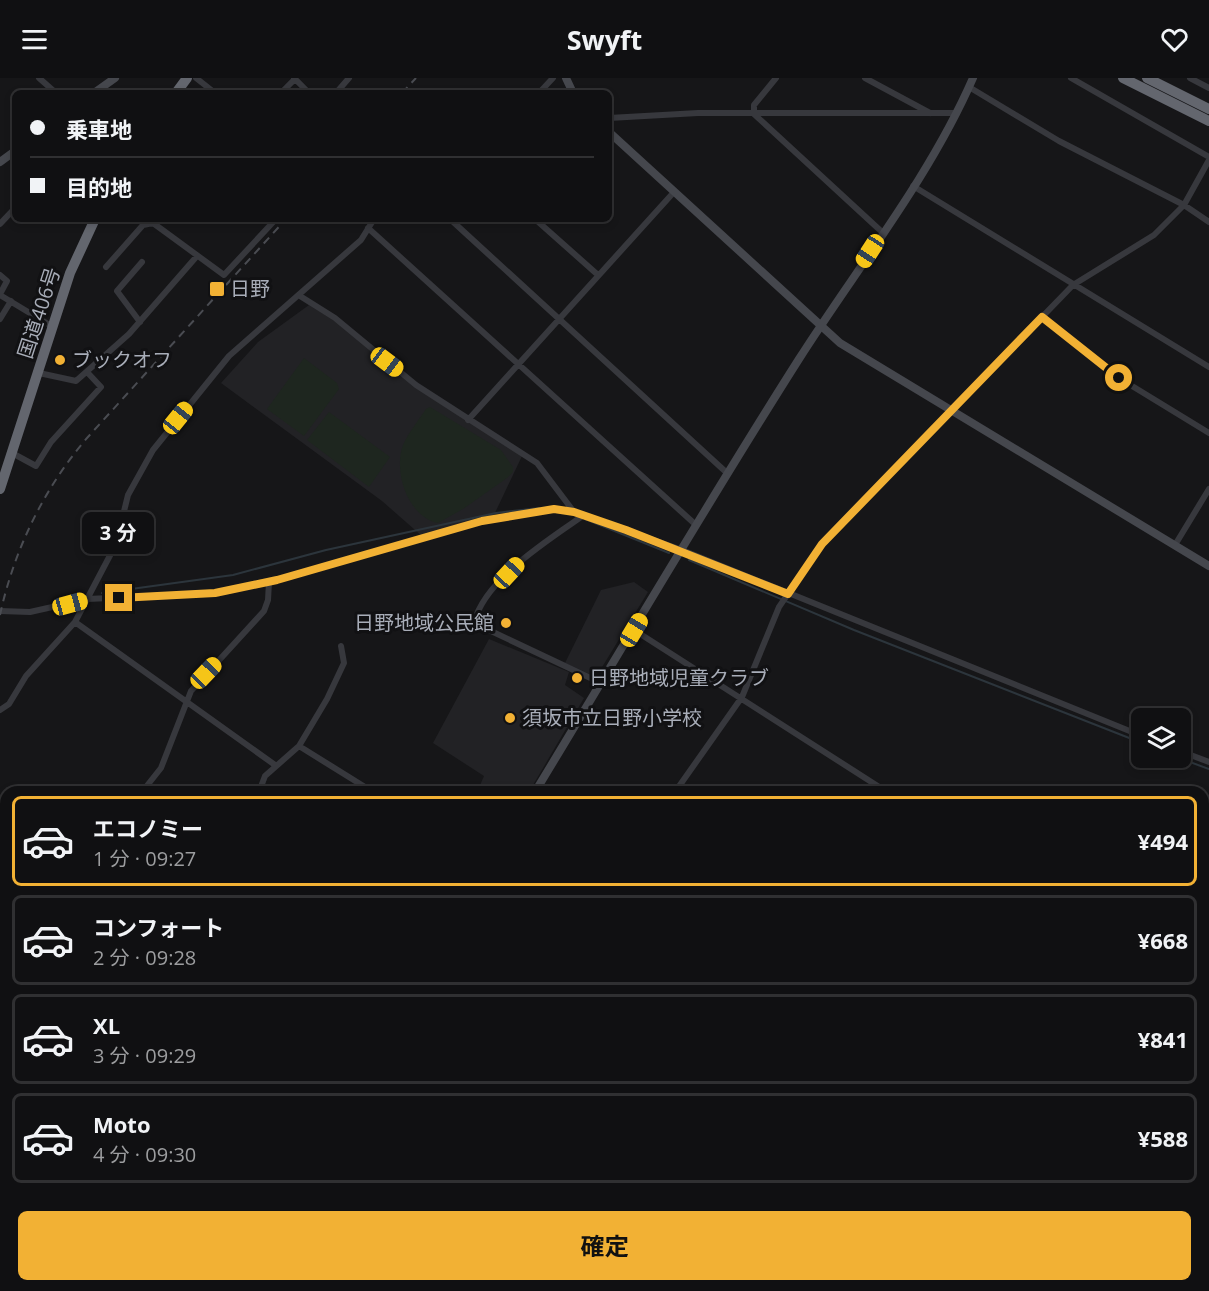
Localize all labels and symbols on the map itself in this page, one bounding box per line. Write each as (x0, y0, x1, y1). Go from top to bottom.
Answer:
car (853, 231, 887, 271)
street label: 国道406号 (11, 264, 66, 362)
place label: 日野 (230, 275, 270, 302)
marker: 日野 (208, 280, 226, 298)
car (367, 344, 407, 380)
place label: ブックオフ (72, 346, 172, 373)
marker: ブックオフ (53, 353, 67, 367)
route start (1105, 364, 1132, 391)
car (160, 398, 196, 438)
callout: 3 分 (83, 511, 155, 553)
car (490, 554, 528, 592)
route end (105, 584, 132, 611)
car (50, 591, 90, 617)
place label: 日野地域公民館 (354, 609, 494, 636)
car (617, 610, 651, 650)
marker: 日野地域公民館 (499, 616, 513, 630)
car (187, 654, 225, 692)
place label: 日野地域児童クラブ (589, 664, 769, 691)
marker: 日野地域児童クラブ (570, 671, 584, 685)
place label: 須坂市立日野小学校 (522, 704, 702, 731)
marker: 須坂市立日野小学校 (503, 711, 517, 725)

